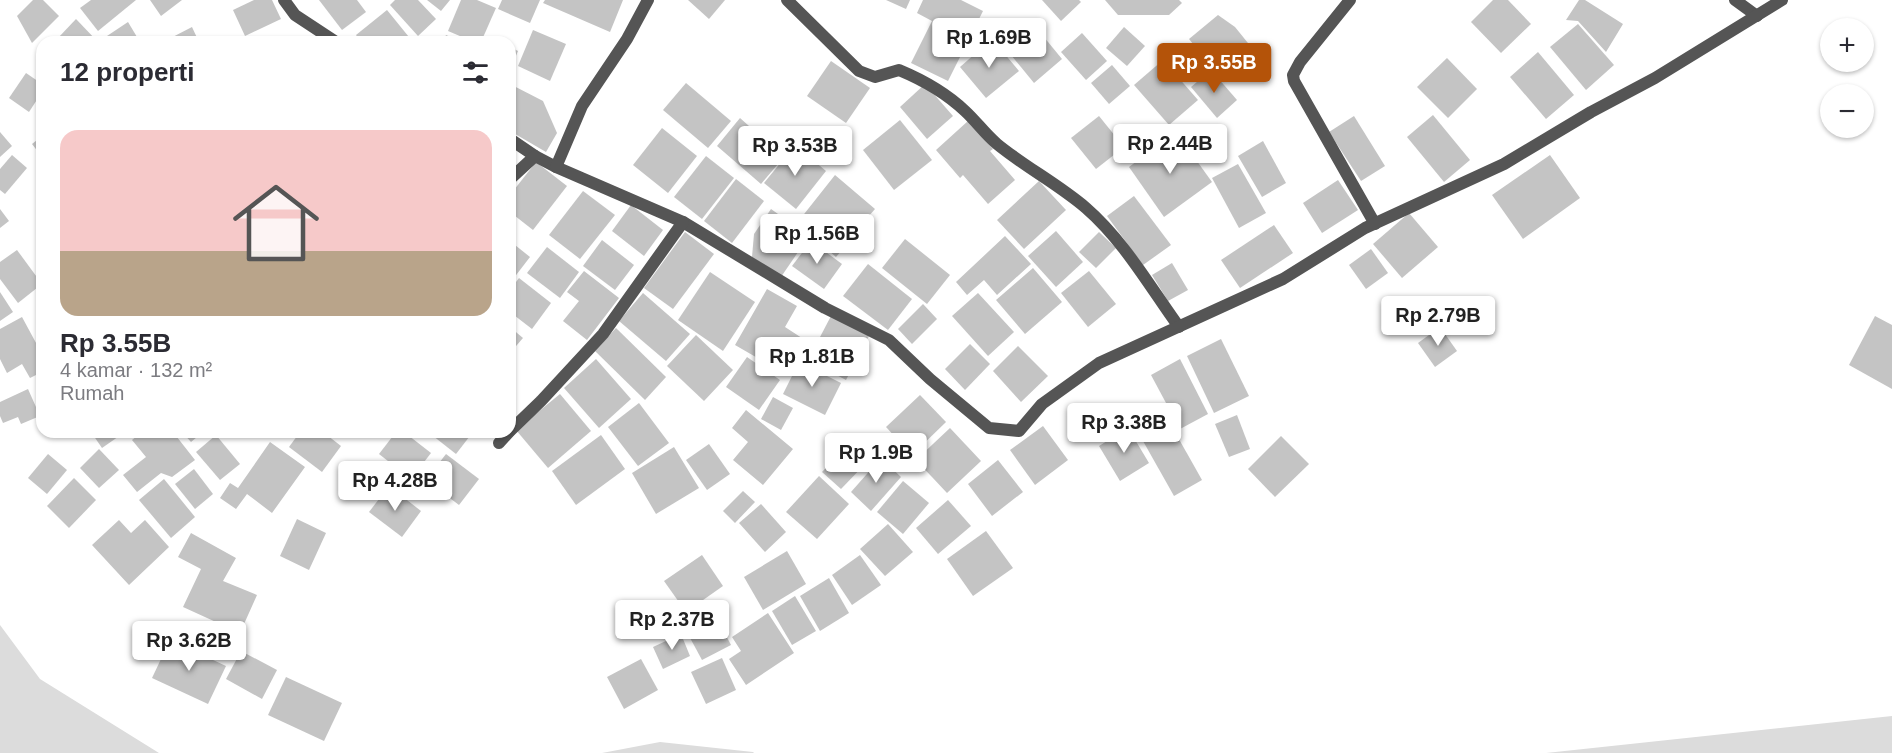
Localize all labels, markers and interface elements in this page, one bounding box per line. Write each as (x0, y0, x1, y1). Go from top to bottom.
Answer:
pin: Rp 1.69B (927, 18, 1051, 69)
map controls (1820, 18, 1874, 138)
button: + (1820, 18, 1874, 72)
text: Rp 1.69B (946, 26, 1032, 48)
pin: Rp 3.55B (1152, 43, 1276, 94)
text: Rp 3.55B (1171, 51, 1257, 73)
icon: filters (459, 56, 492, 89)
text: 12 properti (60, 57, 194, 87)
button: − (1820, 84, 1874, 138)
pin: Rp 2.44B (1108, 124, 1232, 175)
pin: Rp 3.53B (733, 126, 857, 177)
text: Rp 2.44B (1127, 132, 1213, 154)
text: Rp 3.53B (752, 134, 838, 156)
icon: home (222, 169, 330, 277)
pin: Rp 1.56B (755, 214, 879, 265)
text: Rp 1.56B (774, 222, 860, 244)
pin: Rp 2.79B (1376, 296, 1500, 347)
text: Rp 2.79B (1395, 304, 1481, 326)
text: Rp 3.55B (60, 328, 171, 358)
pin: Rp 1.81B (750, 337, 874, 388)
text: Rp 1.81B (769, 345, 855, 367)
text: 4 kamar · 132 m² (60, 359, 212, 381)
text: Rumah (60, 382, 124, 404)
pin: Rp 3.38B (1062, 403, 1186, 454)
text: Rp 3.38B (1081, 411, 1167, 433)
pin: Rp 1.9B (821, 433, 931, 484)
text: Rp 1.9B (839, 441, 913, 463)
pin: Rp 4.28B (333, 461, 457, 512)
text: Rp 4.28B (352, 469, 438, 491)
pin: Rp 2.37B (610, 600, 734, 651)
text: Rp 2.37B (629, 608, 715, 630)
pin: Rp 3.62B (127, 621, 251, 672)
text: Rp 3.62B (146, 629, 232, 651)

